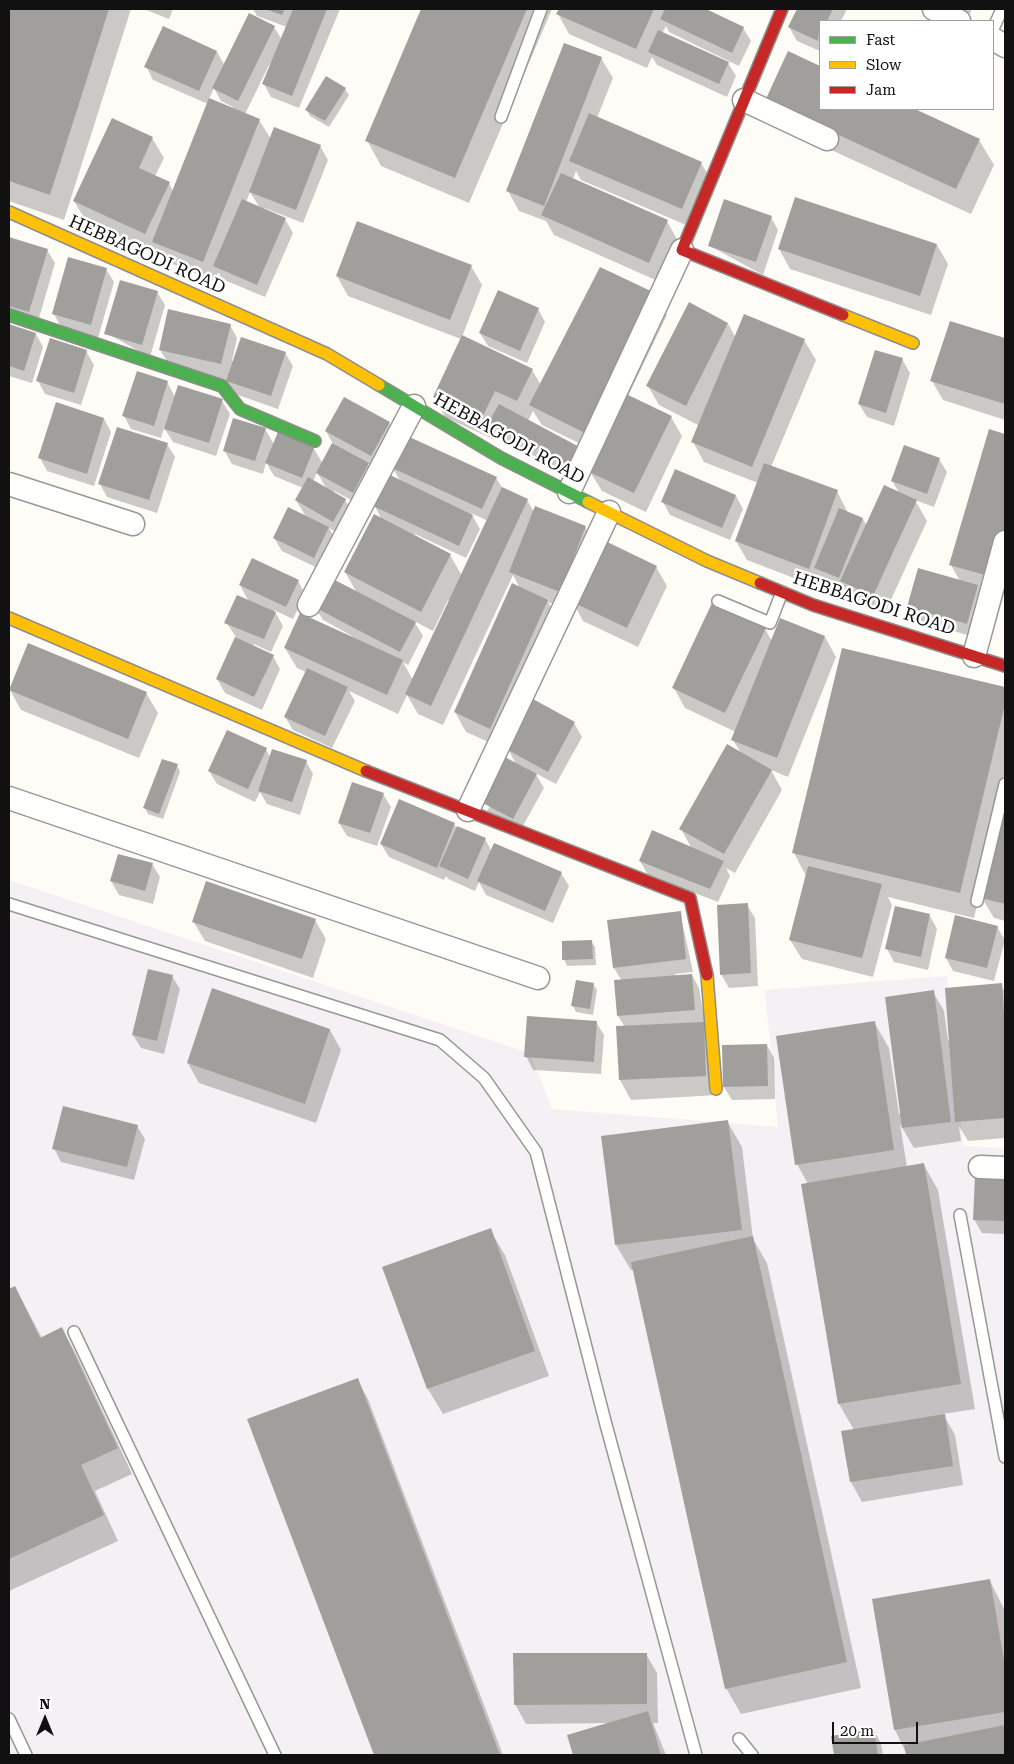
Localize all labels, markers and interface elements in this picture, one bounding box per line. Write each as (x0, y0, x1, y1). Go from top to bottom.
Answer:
legend (819, 20, 994, 110)
text: Fast (866, 31, 895, 49)
text: Slow (866, 56, 901, 74)
text: Jam (866, 81, 896, 99)
street label: HEBBAGODI ROAD (65, 211, 229, 299)
street label: HEBBAGODI ROAD (430, 389, 588, 489)
street label: HEBBAGODI ROAD (790, 568, 958, 640)
north arrow (20, 1694, 70, 1744)
text: N (40, 1696, 50, 1712)
scale bar (834, 1712, 920, 1744)
text: 20 m (840, 1722, 874, 1740)

